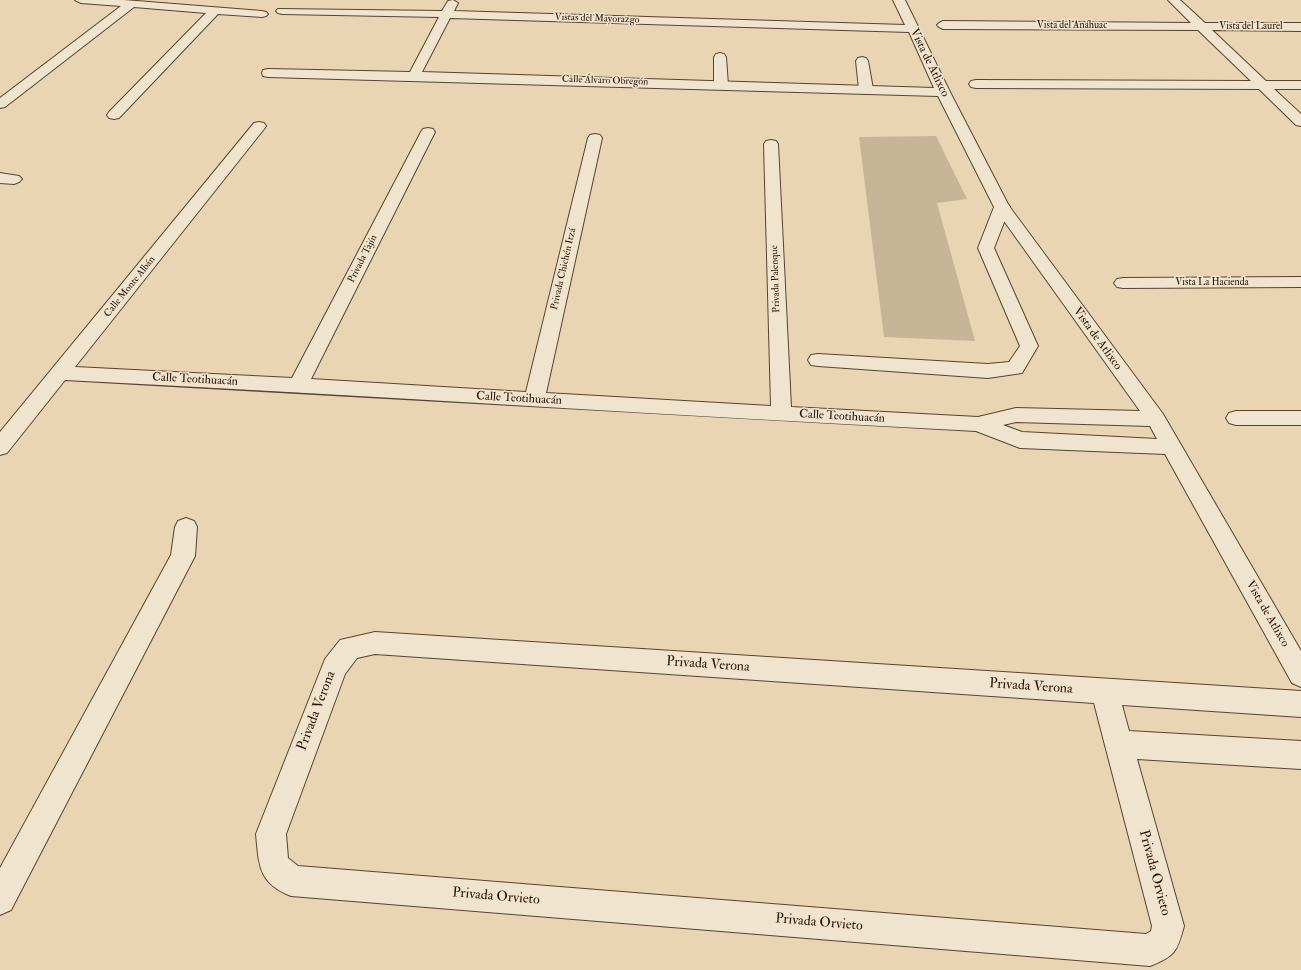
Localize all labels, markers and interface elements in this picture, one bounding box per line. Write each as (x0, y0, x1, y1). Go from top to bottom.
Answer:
street label: Vistas del Mayorazgo (554, 12, 640, 26)
street label: Vista del Anáhuac (1037, 20, 1107, 32)
street label: Vista del Laurel (1219, 21, 1283, 33)
street label: Vista de Atlixco (906, 27, 952, 99)
street label: Calle Álvaro Obregón (562, 73, 648, 89)
street label: Privada Chichén Itzá (549, 227, 579, 311)
street label: Privada Tajín (346, 233, 380, 285)
street label: Privada Palenque (769, 245, 783, 313)
street label: Calle Monte Albán (102, 254, 158, 320)
street label: Vista La Hacienda (1175, 277, 1249, 289)
street label: Vista de Atlixco (1069, 305, 1125, 373)
street label: Calle Teotihuacán (152, 371, 238, 389)
street label: Calle Teotihuacán (476, 390, 562, 408)
street label: Calle Teotihuacán (799, 408, 885, 426)
street label: Vista de Atlixco (1242, 578, 1292, 650)
street label: Privada Verona (666, 654, 750, 676)
street label: Privada Verona (294, 669, 340, 753)
street label: Privada Verona (989, 676, 1073, 698)
street label: Privada Orvieto (1135, 828, 1173, 918)
street label: Privada Orvieto (452, 885, 540, 909)
street label: Privada Orvieto (775, 911, 863, 935)

